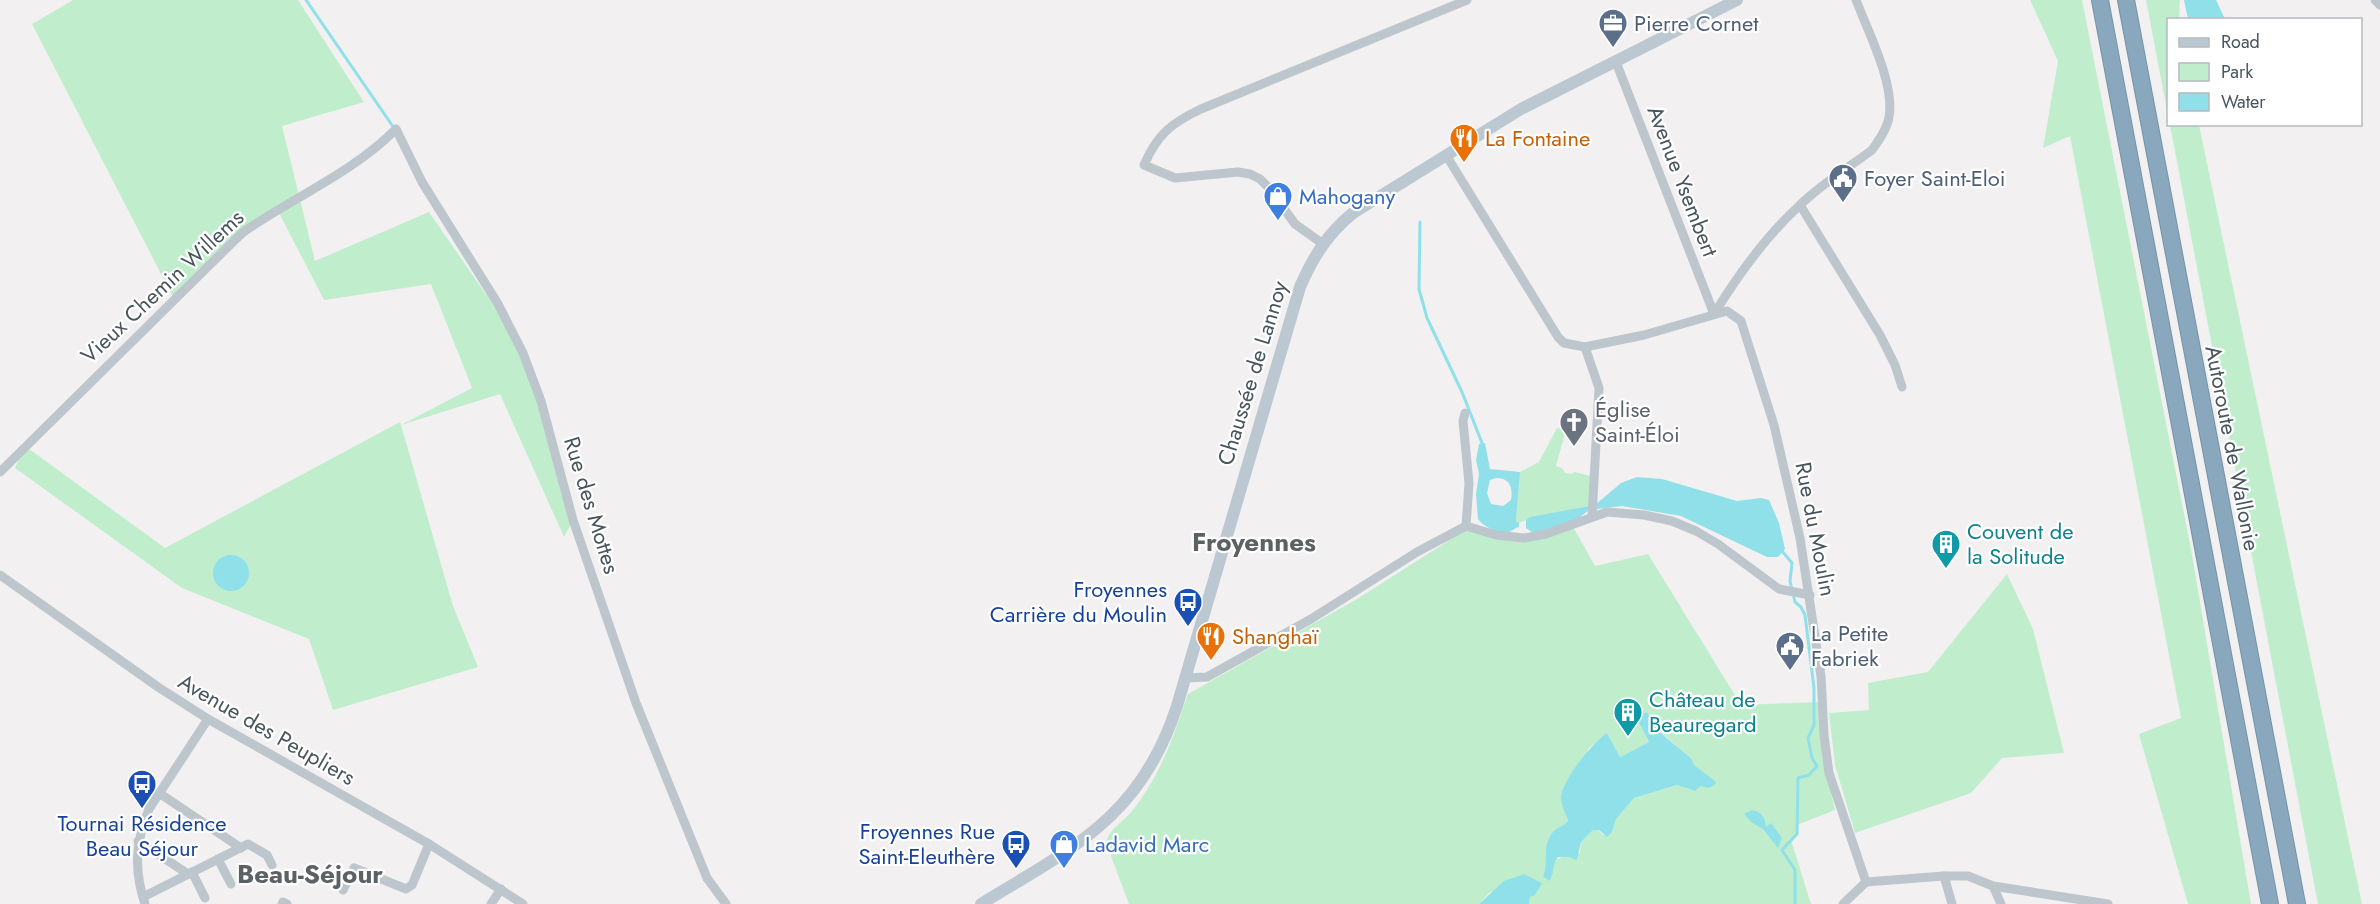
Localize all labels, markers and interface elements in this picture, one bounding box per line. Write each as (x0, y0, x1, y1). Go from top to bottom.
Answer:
office icon: Pierre Cornet (1597, 7, 1629, 49)
place label: Pierre Cornet (1634, 7, 1759, 39)
legend (2167, 18, 2362, 126)
text: Road (2221, 29, 2260, 55)
text: Park (2221, 59, 2253, 85)
text: Water (2221, 89, 2266, 115)
street label: Avenue Ysembert (1640, 101, 1727, 262)
restaurant icon: La Fontaine (1448, 122, 1480, 164)
place label: La Fontaine (1485, 122, 1590, 154)
public building icon: Foyer Saint-Eloi (1827, 162, 1859, 204)
place label: Foyer Saint-Eloi (1864, 162, 2006, 194)
shop icon: Mahogany (1262, 180, 1294, 222)
place label: Mahogany (1299, 180, 1396, 212)
street label: Vieux Chemin Willems (73, 202, 251, 370)
street label: Chaussée de Lannoy (1209, 277, 1295, 469)
street label: Autoroute de Wallonie (2197, 343, 2269, 553)
place label: Église Saint-Éloi (1595, 393, 1680, 450)
church icon: Église Saint-Éloi (1558, 406, 1590, 448)
street label: Rue des Mottes (556, 433, 628, 578)
street label: Rue du Moulin (1787, 459, 1845, 599)
place label: Couvent de la Solitude (1967, 515, 2074, 572)
district label: Froyennes (1192, 523, 1316, 561)
building icon: Couvent de la Solitude (1930, 528, 1962, 570)
place label: Froyennes Carrière du Moulin (990, 573, 1167, 630)
bus stop icon: Froyennes Carrière du Moulin (1172, 586, 1204, 628)
place label: La Petite Fabriek (1811, 617, 1888, 674)
restaurant icon: Shanghaï (1195, 620, 1227, 662)
place label: Shanghaï (1232, 620, 1319, 652)
public building icon: La Petite Fabriek (1774, 630, 1806, 672)
street label: Avenue des Peupliers (172, 665, 362, 793)
place label: Château de Beauregard (1649, 683, 1757, 740)
building icon: Château de Beauregard (1612, 696, 1644, 738)
bus stop icon: Tournai Résidence Beau Séjour (126, 768, 158, 810)
place label: Tournai Résidence Beau Séjour (57, 807, 227, 864)
place label: Froyennes Rue Saint-Eleuthère (858, 815, 995, 872)
bus stop icon: Froyennes Rue Saint-Eleuthère (1000, 828, 1032, 870)
shop icon: Ladavid Marc (1048, 828, 1080, 870)
place label: Ladavid Marc (1085, 828, 1209, 860)
district label: Beau-Séjour (237, 855, 383, 893)

